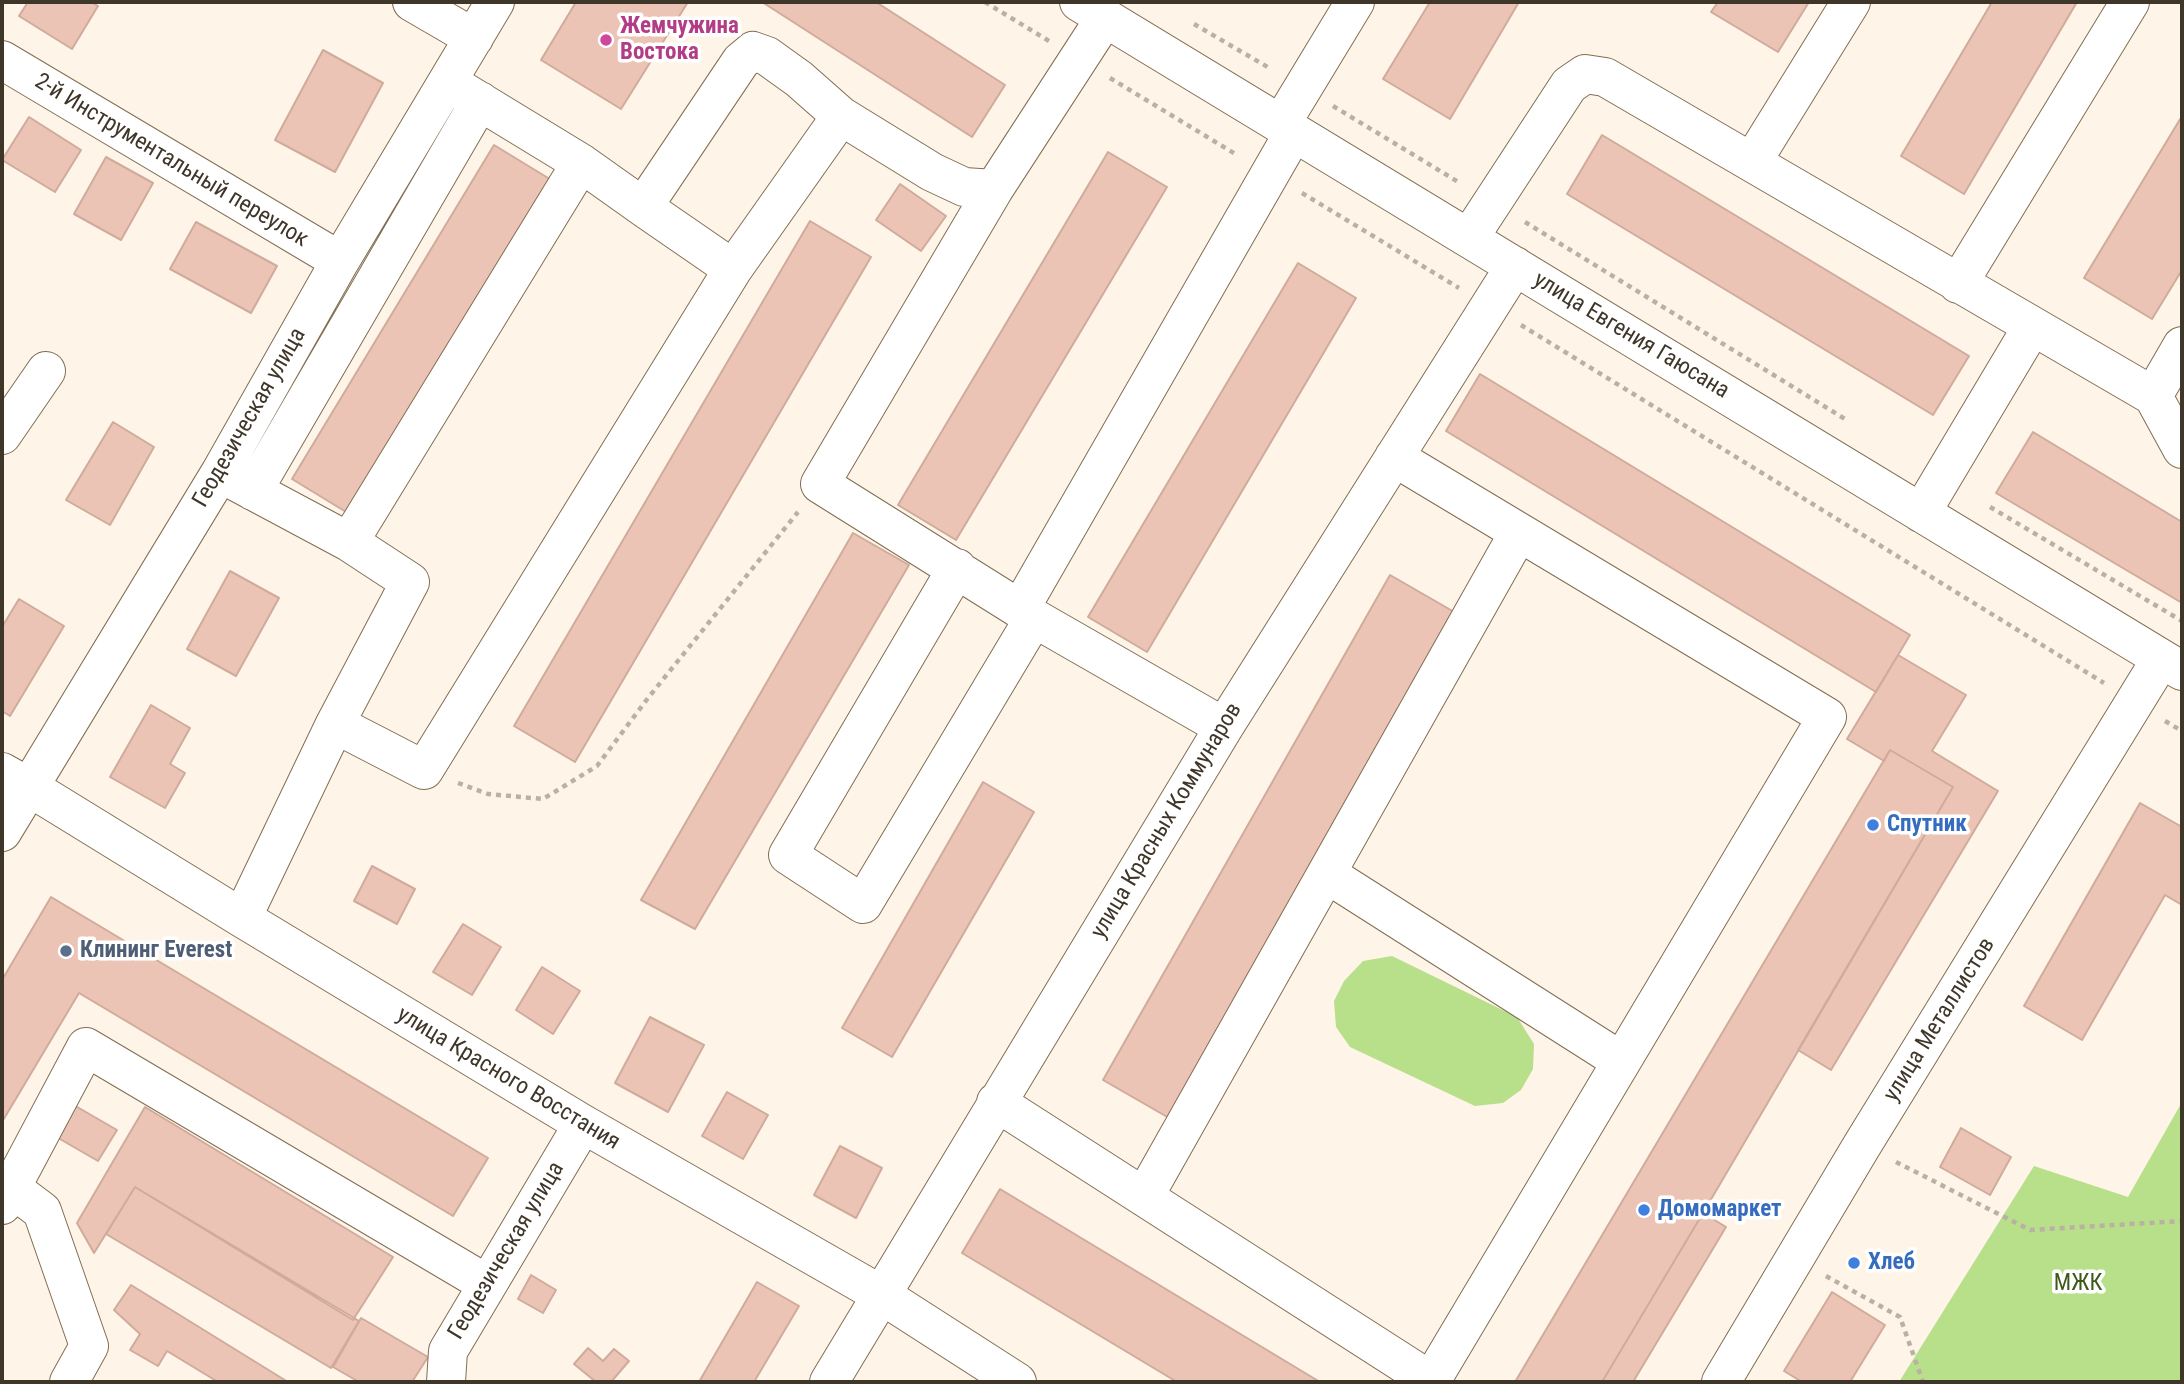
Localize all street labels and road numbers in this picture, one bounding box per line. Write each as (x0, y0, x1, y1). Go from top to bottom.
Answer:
street label: 2-й Инструментальный переулок (29, 68, 313, 254)
street label: улица Евгения Гаюсана (1528, 267, 1734, 405)
street label: Геодезическая улица (187, 324, 313, 512)
street label: улица Красных Коммунаров (1086, 698, 1248, 944)
street label: улица Металлистов (1879, 933, 2001, 1107)
street label: улица Красного Восстания (391, 1001, 625, 1157)
street label: Геодезическая улица (443, 1157, 571, 1345)

